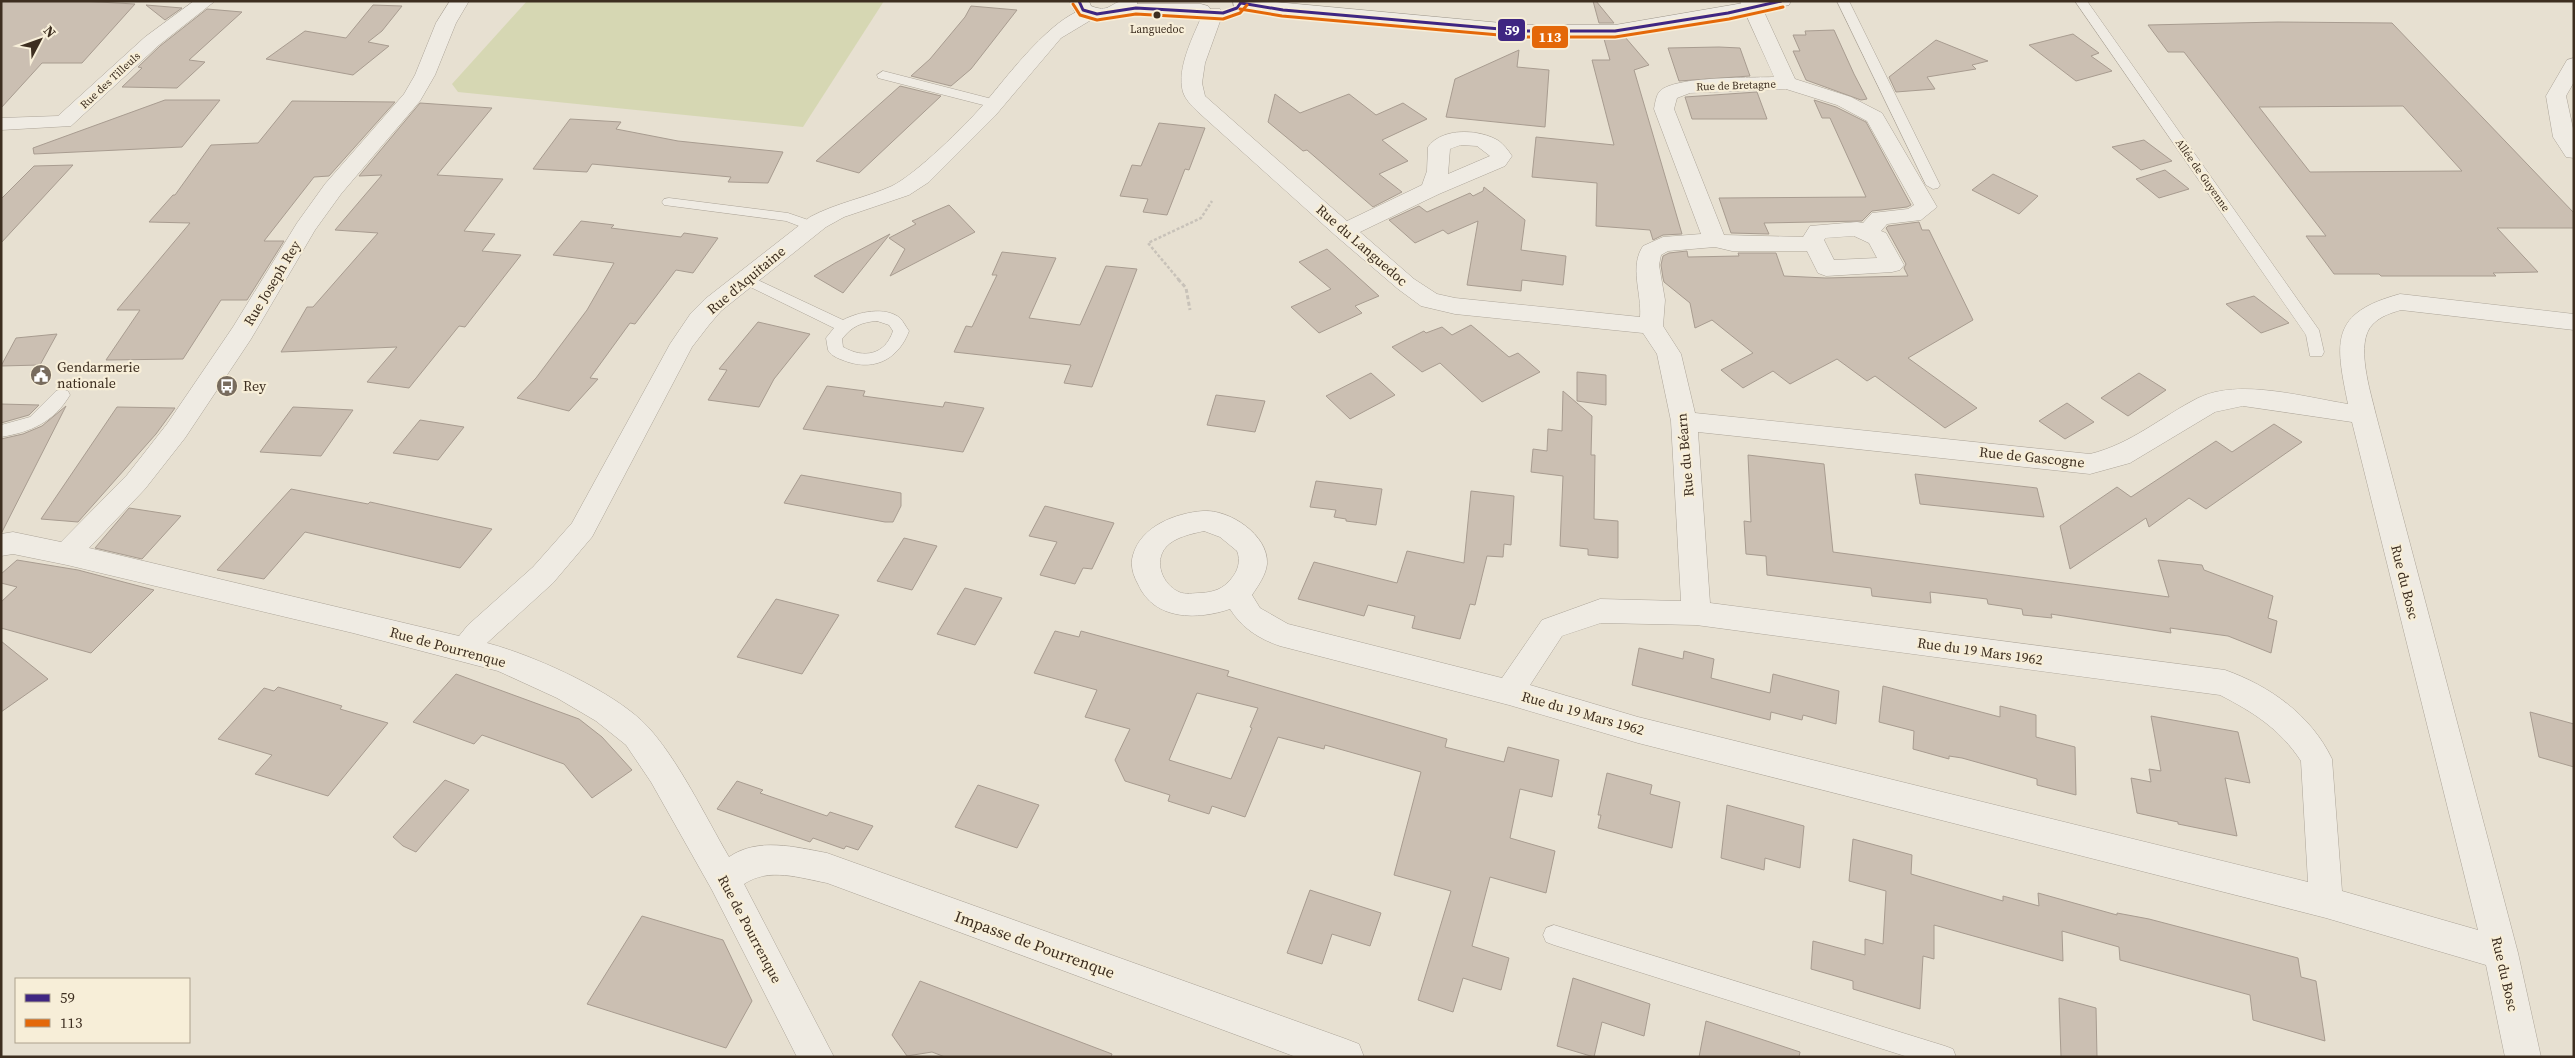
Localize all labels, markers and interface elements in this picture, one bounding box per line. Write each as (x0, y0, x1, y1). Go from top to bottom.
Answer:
marker: Languedoc (1152, 10, 1162, 20)
north arrow (15, 15, 65, 65)
line badge: 59 (1497, 18, 1526, 42)
text: 59 (1504, 20, 1520, 40)
text: N (39, 21, 61, 42)
place label: Languedoc (1130, 22, 1185, 37)
line badge: 113 (1531, 25, 1569, 49)
text: 113 (1539, 27, 1562, 47)
street label: Rue des Tilleuls (77, 48, 144, 112)
street label: Rue de Bretagne (1696, 77, 1777, 94)
street label: Allée de Guyenne (2172, 136, 2234, 215)
street label: Rue du Languedoc (1312, 200, 1412, 290)
street label: Rue Joseph Rey (239, 236, 306, 329)
street label: Rue d'Aquitaine (702, 241, 790, 319)
place label: Gendarmerie nationale (57, 357, 140, 393)
public building icon: Gendarmerie nationale (29, 363, 53, 387)
bus stop icon: Rey (215, 374, 239, 398)
place label: Rey (243, 376, 267, 396)
street label: Rue du Béarn (1671, 412, 1699, 498)
street label: Rue de Gascogne (1978, 442, 2086, 472)
street label: Rue du Bosc (2386, 543, 2424, 621)
street label: Rue de Pourrenque (388, 622, 508, 672)
street label: Rue du 19 Mars 1962 (1916, 632, 2044, 670)
street label: Rue du 19 Mars 1962 (1519, 686, 1647, 740)
street label: Rue de Pourrenque (713, 871, 787, 987)
street label: Impasse de Pourrenque (952, 905, 1118, 983)
street label: Rue du Bosc (2487, 935, 2523, 1013)
legend (15, 978, 190, 1043)
text: 59 (60, 987, 75, 1008)
text: 113 (60, 1012, 83, 1033)

